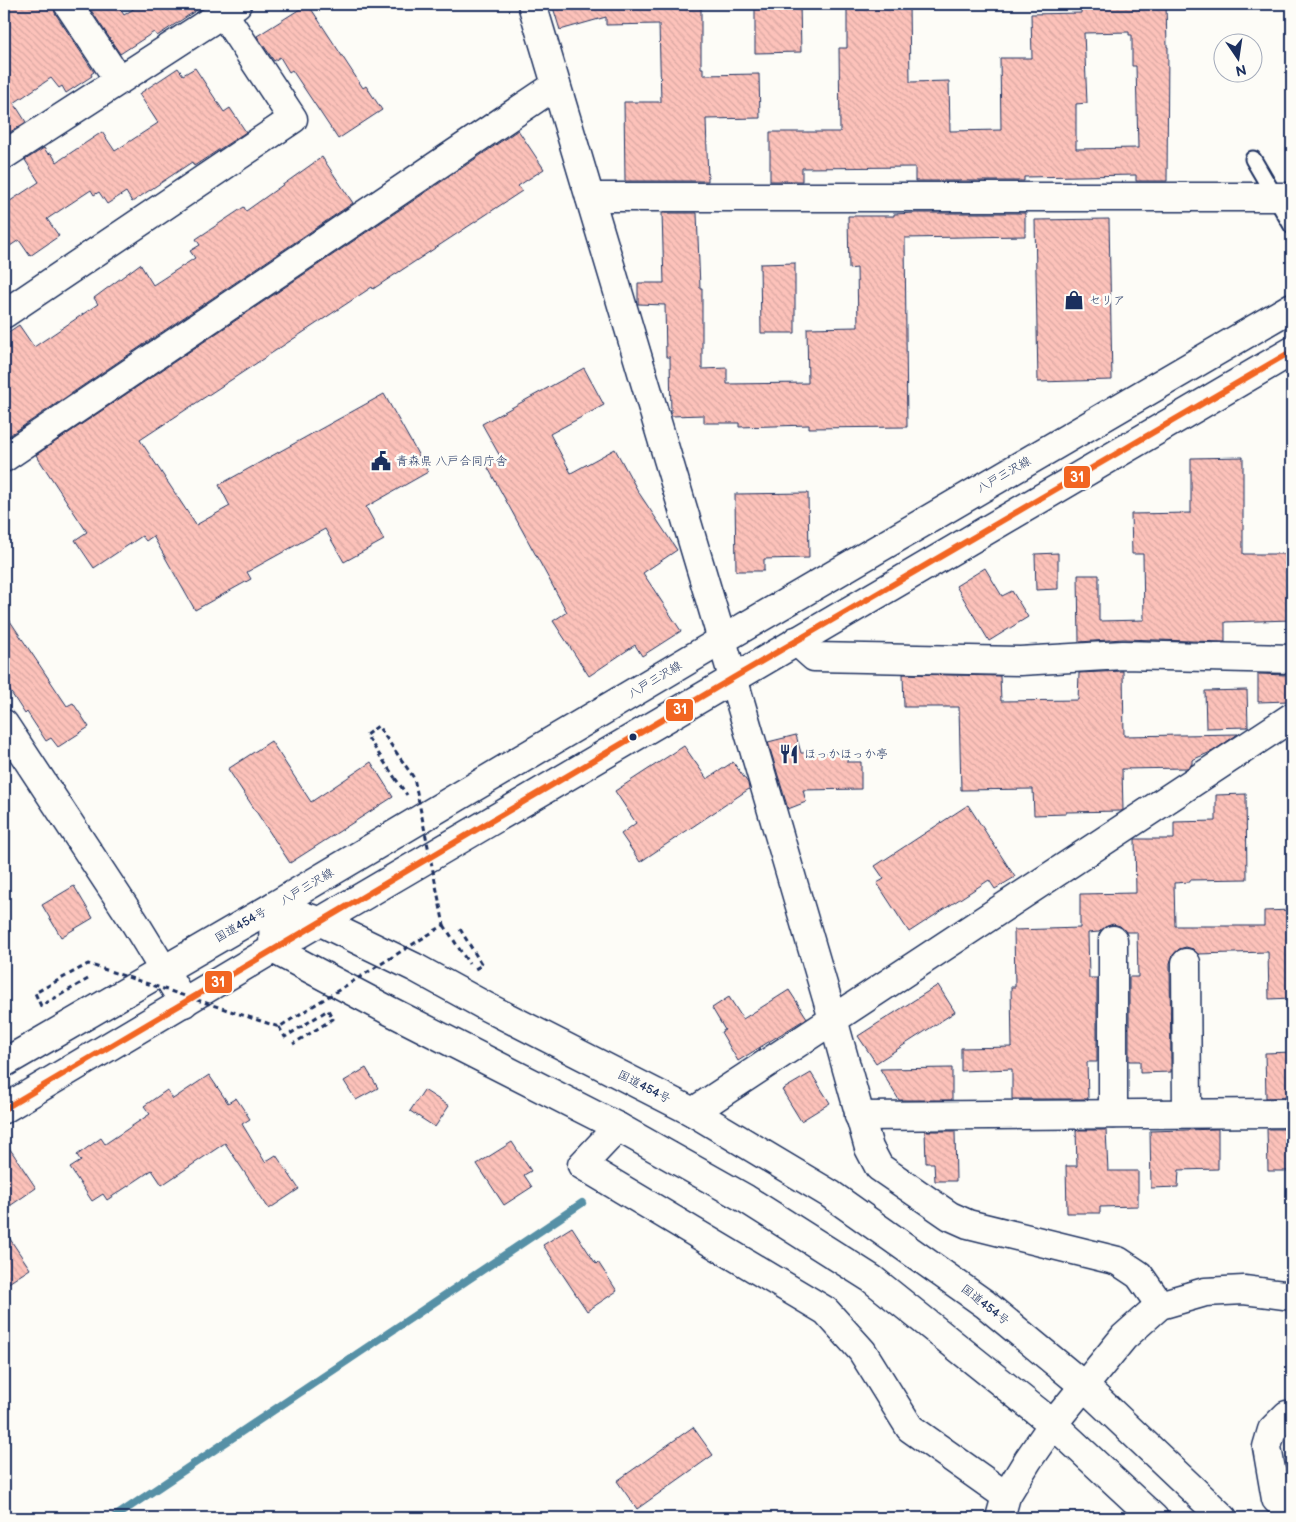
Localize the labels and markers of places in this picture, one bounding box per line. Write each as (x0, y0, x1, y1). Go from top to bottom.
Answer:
shop icon: セリア (1063, 289, 1085, 311)
place label: セリア (1089, 293, 1125, 308)
public building icon: 青森県 八戸合同庁舎 (370, 450, 392, 472)
place label: 青森県 八戸合同庁舎 (396, 454, 507, 469)
unlabelled marker (628, 732, 638, 742)
restaurant icon: ほっかほっか亭 (778, 743, 800, 765)
place label: ほっかほっか亭 (804, 747, 888, 762)

